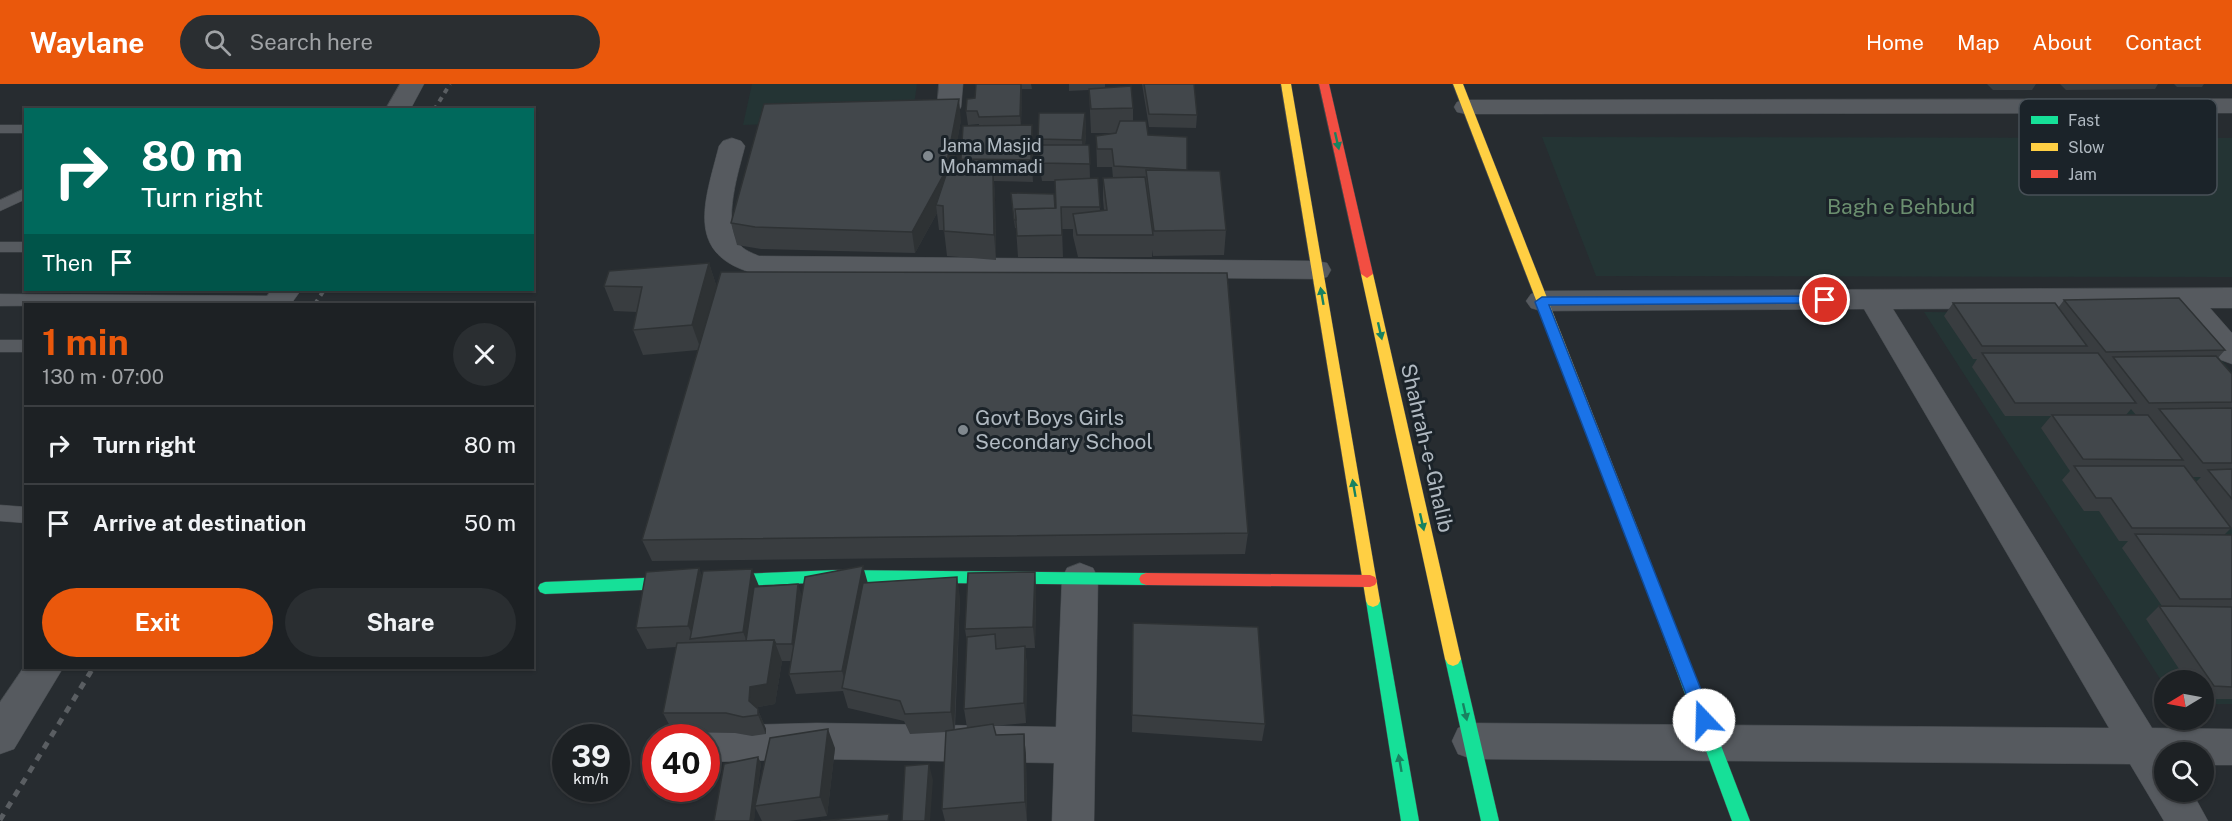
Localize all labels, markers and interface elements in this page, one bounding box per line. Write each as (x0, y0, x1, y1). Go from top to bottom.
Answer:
search box (180, 15, 600, 69)
text: Waylane (30, 26, 144, 59)
icon: search (201, 26, 234, 59)
text: Search here (249, 29, 373, 55)
text: Home (1866, 30, 1924, 55)
text: Map (1957, 30, 2000, 55)
text: About (2033, 30, 2092, 55)
text: Contact (2125, 30, 2202, 55)
legend (2019, 99, 2217, 195)
text: Fast (2068, 111, 2100, 130)
text: 80 m (141, 131, 243, 180)
icon: right (42, 132, 120, 210)
one-way arrow (1333, 132, 1342, 151)
place label: Jama Masjid Mohammadi (940, 135, 1043, 177)
text: Slow (2068, 138, 2105, 157)
marker: Jama Masjid Mohammadi (921, 149, 935, 163)
text: Jam (2068, 165, 2097, 184)
text: Turn right (141, 181, 264, 213)
park label: Bagh e Behbud (1827, 194, 1975, 219)
icon: arrive (105, 246, 138, 279)
text: Then (42, 250, 93, 276)
pin (1799, 274, 1850, 325)
icon: arrive (1808, 283, 1841, 316)
one-way arrow (1317, 286, 1326, 305)
text: 1 min (42, 321, 129, 363)
one-way arrow (1375, 322, 1385, 341)
button: close (453, 323, 516, 386)
street label: Shahrah-e-Ghalib (1396, 361, 1459, 535)
text: 130 m · 07:00 (42, 365, 164, 389)
place label: Govt Boys Girls Secondary School (975, 405, 1153, 454)
marker: Govt Boys Girls Secondary School (956, 423, 970, 437)
icon: right (42, 429, 75, 462)
text: Turn right (93, 432, 196, 458)
text: 80 m (464, 432, 516, 458)
one-way arrow (1349, 479, 1358, 498)
icon: arrive (42, 507, 75, 540)
text: Arrive at destination (93, 510, 306, 536)
text: 50 m (464, 510, 516, 536)
one-way arrow (1418, 512, 1428, 531)
button: Exit (42, 588, 273, 657)
button: Share (285, 588, 516, 657)
north arrow (2154, 670, 2214, 730)
map controls (2154, 670, 2214, 802)
position arrow (1672, 688, 1736, 752)
one-way arrow (1461, 703, 1471, 721)
speed limit sign: 40 (642, 724, 720, 802)
text: 39 (571, 738, 611, 774)
button: search (2154, 742, 2214, 802)
one-way arrow (1395, 754, 1404, 773)
text: km/h (573, 770, 609, 787)

